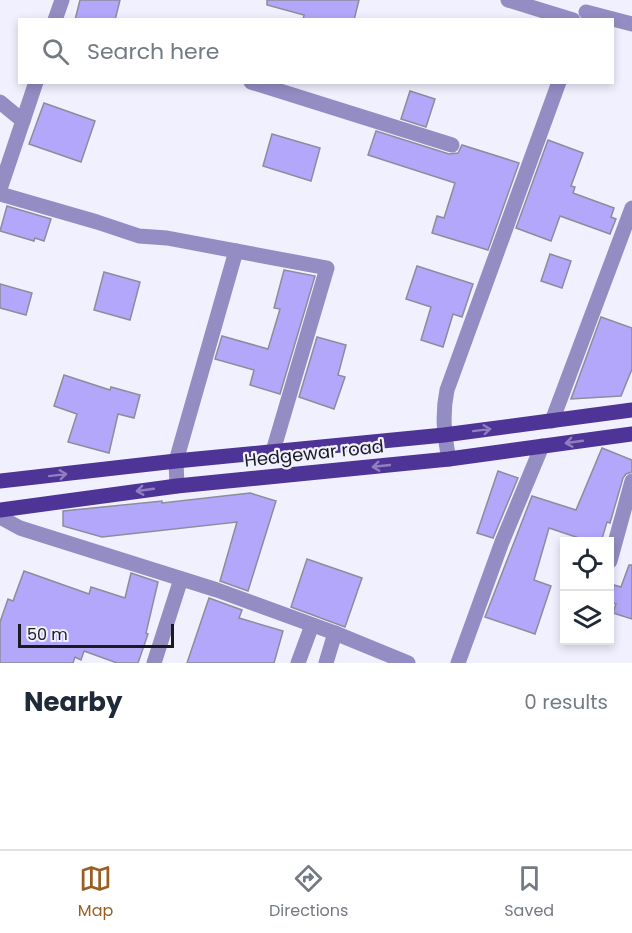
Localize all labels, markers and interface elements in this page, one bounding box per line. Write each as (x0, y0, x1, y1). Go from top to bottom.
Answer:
search box (18, 18, 614, 84)
icon: search (39, 35, 72, 68)
text: Search here (87, 36, 220, 67)
one-way arrow (471, 424, 491, 435)
street label: Hedgewar road (243, 433, 385, 473)
one-way arrow (565, 437, 584, 448)
one-way arrow (371, 461, 391, 472)
one-way arrow (48, 469, 68, 480)
one-way arrow (135, 485, 155, 496)
map controls (560, 537, 614, 645)
button: locate (560, 537, 614, 591)
button: layers (560, 591, 614, 645)
scale bar (18, 621, 174, 648)
text: 50 m (27, 623, 68, 646)
text: Nearby (24, 684, 122, 720)
text: 0 results (524, 688, 608, 716)
tab: Map (78, 862, 113, 923)
tab: Directions (269, 862, 348, 923)
tab: Saved (504, 862, 554, 923)

